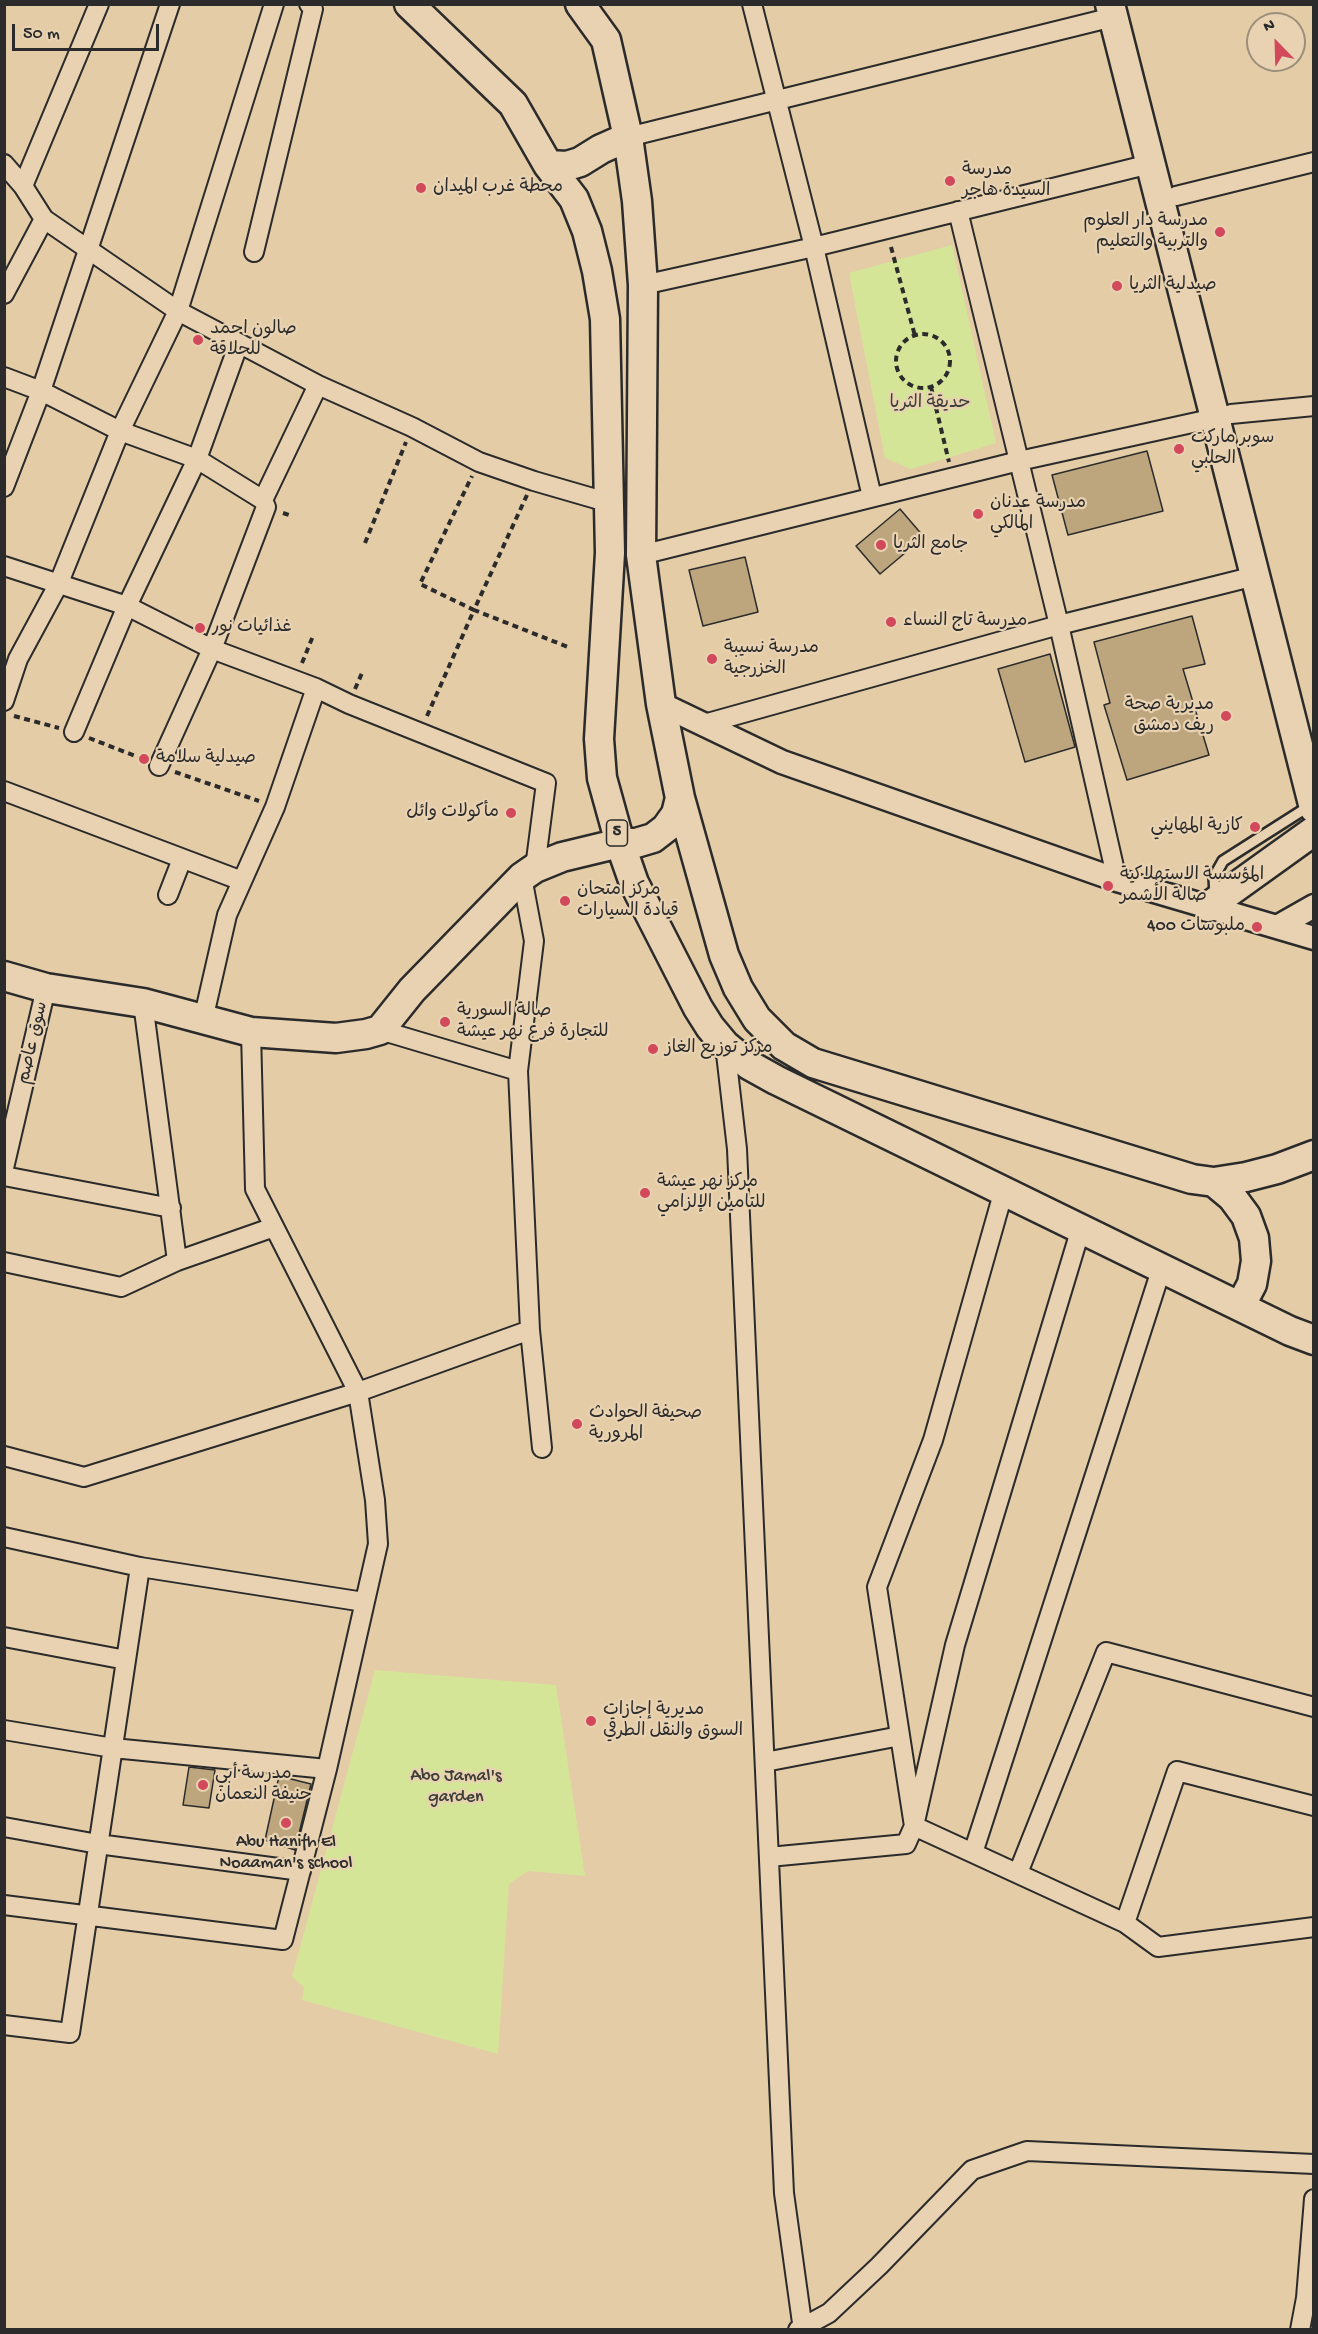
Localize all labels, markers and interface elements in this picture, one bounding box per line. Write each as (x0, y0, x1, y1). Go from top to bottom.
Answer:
scale bar (15, 12, 162, 50)
north arrow (1246, 12, 1306, 72)
text: N (1261, 16, 1278, 38)
text: 50 m (23, 24, 60, 45)
place label: مدرسة السيدة هاجر (962, 160, 1050, 202)
marker: مدرسة السيدة هاجر (943, 174, 957, 188)
place label: محطة غرب الميدان (433, 177, 563, 199)
marker: محطة غرب الميدان (414, 181, 428, 195)
place label: مدرسة دار العلوم والتربية والتعليم (1083, 211, 1208, 254)
marker: مدرسة دار العلوم والتربية والتعليم (1213, 225, 1227, 239)
place label: صيدلية الثريا (1129, 275, 1217, 297)
marker: صيدلية الثريا (1110, 279, 1124, 293)
place label: صالون احمد للحلاقة (210, 319, 297, 362)
marker: صالون احمد للحلاقة (191, 333, 205, 347)
park label: حديقة الثريا (889, 393, 971, 415)
place label: سوبر ماركت الحلبي (1191, 428, 1274, 470)
marker: سوبر ماركت الحلبي (1172, 442, 1186, 456)
place label: مدرسة عدنان المالكي (990, 493, 1086, 536)
marker: مدرسة عدنان المالكي (971, 507, 985, 521)
place label: جامع الثريا (893, 534, 968, 556)
marker: جامع الثريا (874, 538, 888, 552)
place label: مدرسة تاج النساء (903, 611, 1027, 633)
marker: مدرسة تاج النساء (884, 615, 898, 629)
place label: غذائيات نور (212, 617, 292, 639)
marker: غذائيات نور (193, 621, 207, 635)
place label: مدرسة نسيبة الخزرجية (724, 638, 819, 680)
marker: مدرسة نسيبة الخزرجية (705, 652, 719, 666)
place label: مديرية صحة ريف دمشق (1125, 695, 1214, 738)
marker: مديرية صحة ريف دمشق (1219, 709, 1233, 723)
place label: صيدلية سلامة (156, 748, 256, 770)
marker: صيدلية سلامة (137, 752, 151, 766)
place label: مأكولات وائل (406, 802, 499, 824)
marker: مأكولات وائل (504, 806, 518, 820)
place label: كازية المهايني (1151, 816, 1243, 838)
road number: 5 (606, 820, 628, 846)
marker: كازية المهايني (1248, 820, 1262, 834)
place label: المؤسسة الاستهلاكية صالة الأشمر (1120, 865, 1264, 908)
marker: المؤسسة الاستهلاكية صالة الأشمر (1101, 879, 1115, 893)
place label: مركز امتحان قيادة السيارات (577, 880, 679, 922)
marker: مركز امتحان قيادة السيارات (558, 894, 572, 908)
place label: ملبوسات 400 (1147, 916, 1245, 938)
marker: ملبوسات 400 (1250, 920, 1264, 934)
street label: سوق عاصم (14, 1000, 54, 1086)
place label: صالة السورية للتجارة فرع نهر عيشة (457, 1001, 608, 1044)
marker: صالة السورية للتجارة فرع نهر عيشة (438, 1015, 452, 1029)
place label: مركز توزيع الغاز (665, 1038, 772, 1060)
marker: مركز توزيع الغاز (646, 1042, 660, 1056)
place label: مركز نهر عيشة للتامين الإلزامي (657, 1172, 765, 1214)
marker: مركز نهر عيشة للتامين الإلزامي (638, 1186, 652, 1200)
place label: صحيفة الحوادث المرورية (589, 1403, 702, 1446)
marker: صحيفة الحوادث المرورية (570, 1417, 584, 1431)
place label: مديرية إجازات السوق والنقل الطرقي (603, 1700, 743, 1742)
marker: مديرية إجازات السوق والنقل الطرقي (584, 1714, 598, 1728)
place label: مدرسة أبي حنيفة النعمان (215, 1764, 312, 1806)
park label: Abo Jamal's garden (410, 1766, 502, 1808)
marker: مدرسة أبي حنيفة النعمان (196, 1778, 210, 1792)
marker: Abu Hanifh El Noaaman's school (279, 1816, 293, 1830)
place label: Abu Hanifh El Noaaman's school (220, 1832, 352, 1874)

